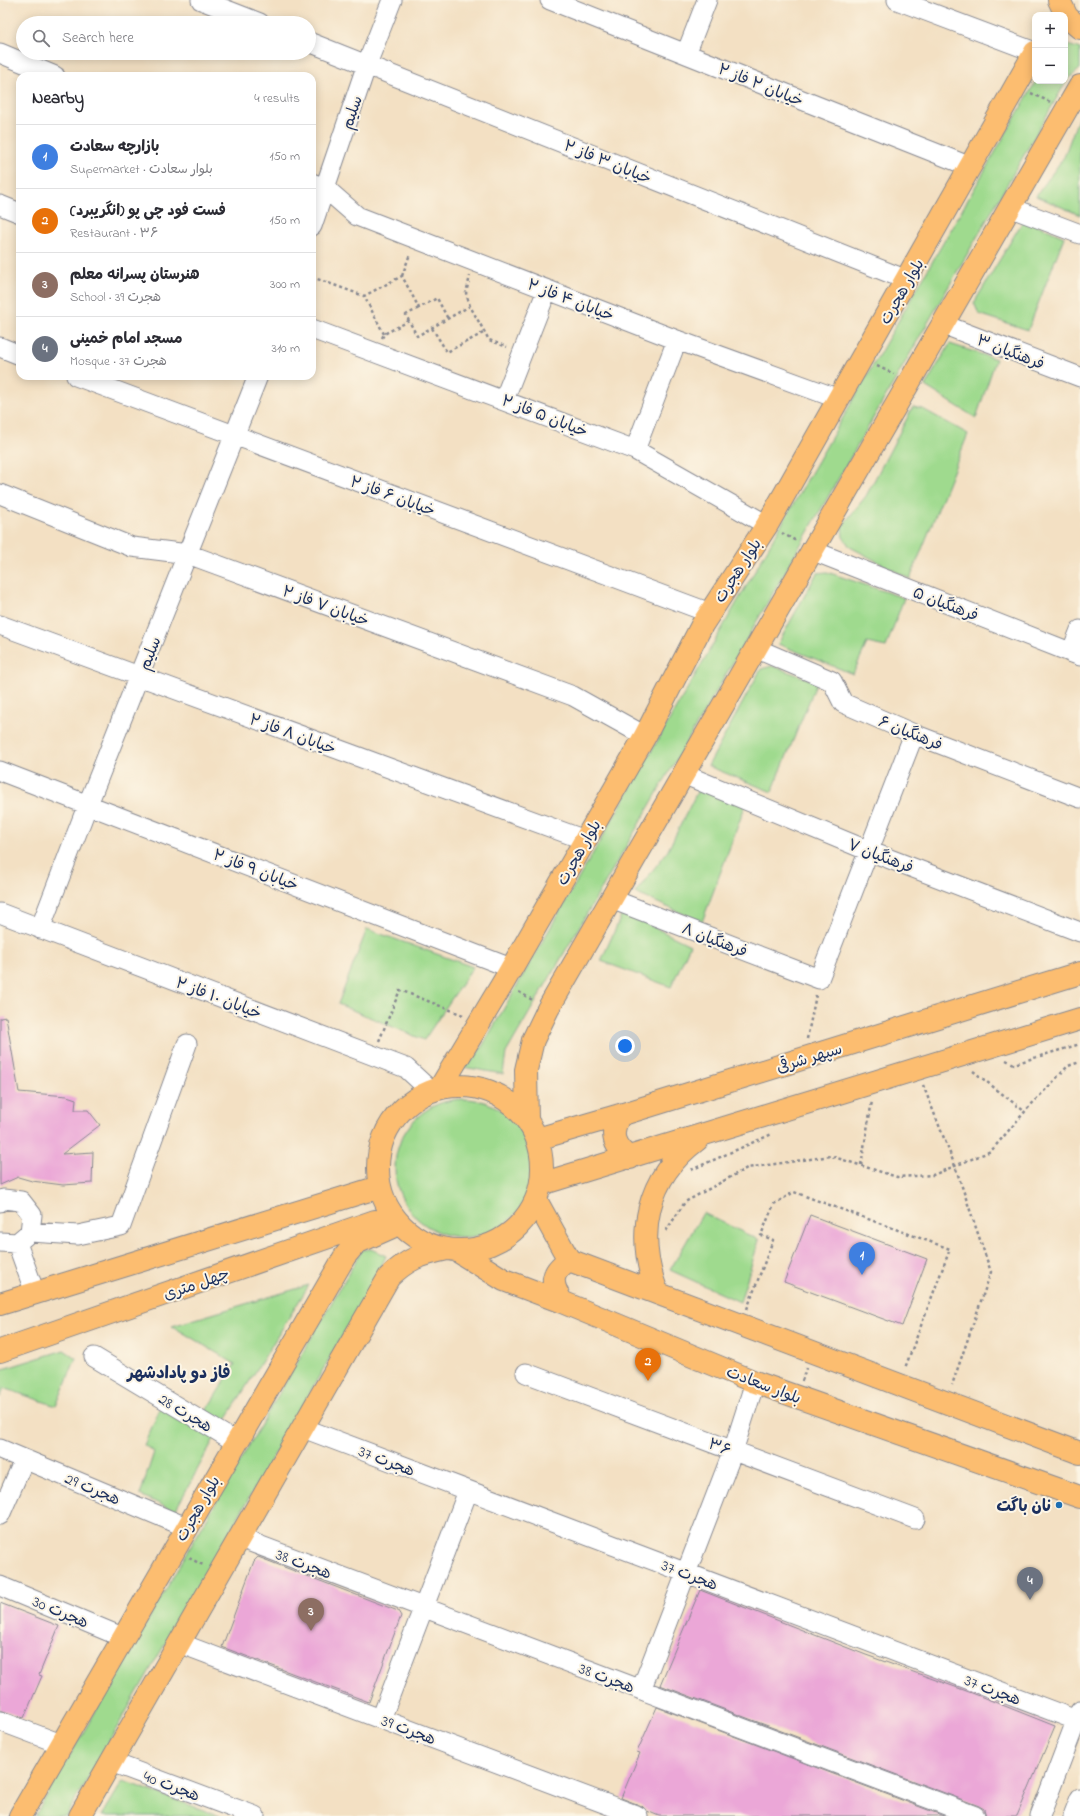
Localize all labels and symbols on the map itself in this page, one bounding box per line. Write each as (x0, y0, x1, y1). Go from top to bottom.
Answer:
street label: خیابان ۲ فاز ۲ (714, 58, 807, 114)
street label: سلیم (336, 92, 370, 133)
street label: خیابان ۳ فاز ۲ (560, 134, 655, 191)
street label: بلوار هجرت (874, 255, 931, 329)
street label: خیابان ۴ فاز ۲ (523, 273, 617, 328)
street label: فرهنگیان ۳ (973, 329, 1048, 377)
street label: خیابان ۵ فاز ۲ (498, 389, 591, 444)
street label: خیابان ۶ فاز ۲ (346, 470, 438, 523)
street label: بلوار هجرت (709, 534, 768, 608)
street label: خیابان ۷ فاز ۲ (279, 580, 372, 634)
street label: فرهنگیان ۵ (909, 581, 982, 628)
street label: سلیم (133, 633, 168, 674)
street label: خیابان ۸ فاز ۲ (246, 708, 339, 762)
street label: فرهنگیان ۶ (875, 710, 946, 758)
street label: بلوار هجرت (551, 816, 608, 890)
street label: فرهنگیان ۷ (844, 833, 917, 880)
street label: خیابان ۹ فاز ۲ (209, 844, 301, 898)
street label: فرهنگیان ۸ (678, 917, 751, 964)
street label: خیابان ۱۰ فاز ۲ (172, 971, 265, 1026)
your location (615, 1036, 635, 1056)
street label: سپهر شرقی (774, 1038, 845, 1080)
pin: 1 (849, 1242, 875, 1275)
street label: چهل متری (160, 1262, 233, 1307)
pin: 2 (635, 1348, 661, 1381)
district label: فاز دو پادادشهر (126, 1361, 230, 1386)
street label: بلوار سعادت (722, 1361, 804, 1411)
street label: هجرت 28 (153, 1388, 217, 1439)
street label: ۳۶ (704, 1433, 734, 1463)
street label: هجرت 37 (355, 1440, 418, 1484)
street label: هجرت 29 (61, 1467, 124, 1512)
street label: بلوار هجرت (170, 1472, 227, 1546)
place label: نان باگت (997, 1495, 1051, 1519)
marker: نان باگت (1054, 1500, 1064, 1510)
street label: هجرت 38 (272, 1543, 335, 1586)
street label: هجرت 37 (658, 1554, 721, 1598)
pin: 4 (1017, 1567, 1043, 1600)
street label: هجرت 30 (28, 1590, 92, 1635)
pin: 3 (298, 1598, 324, 1631)
street label: هجرت 38 (575, 1657, 638, 1700)
street label: هجرت 37 (961, 1669, 1024, 1713)
street label: هجرت 39 (377, 1709, 439, 1752)
street label: هجرت 40 (139, 1765, 203, 1809)

